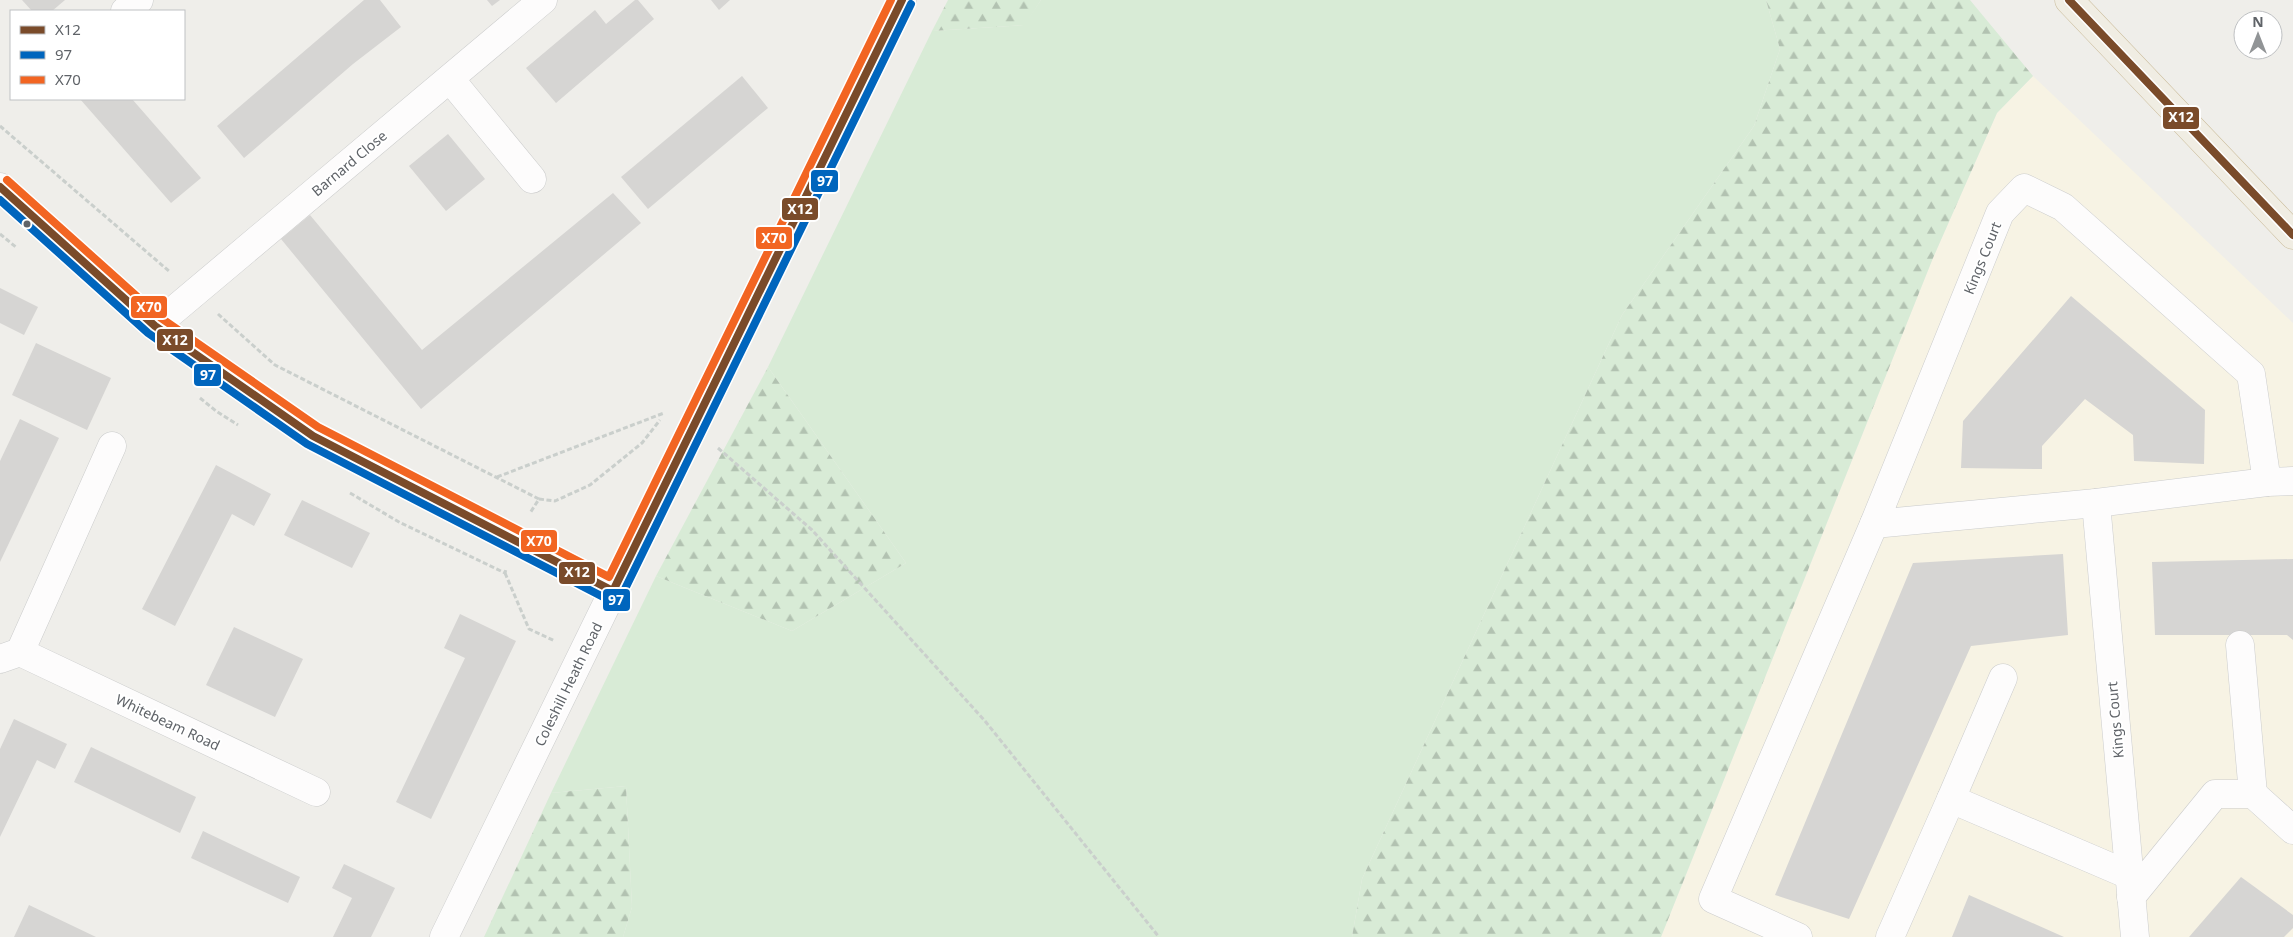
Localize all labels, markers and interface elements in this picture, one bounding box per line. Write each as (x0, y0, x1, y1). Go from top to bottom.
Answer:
legend (10, 10, 185, 100)
north arrow (2233, 10, 2283, 60)
text: N (2252, 12, 2264, 31)
text: X12 (55, 19, 81, 39)
text: 97 (55, 44, 72, 64)
text: X70 (55, 69, 81, 89)
line badge: X12 (2162, 106, 2200, 130)
text: X12 (2168, 107, 2194, 126)
street label: Barnard Close (307, 126, 391, 200)
line badge: 97 (810, 169, 839, 193)
text: 97 (817, 171, 833, 190)
line badge: X12 (781, 197, 819, 221)
text: X12 (787, 199, 813, 218)
unlabelled marker (22, 219, 32, 229)
street label: Kings Court (1959, 219, 2005, 297)
line badge: X70 (755, 226, 793, 250)
text: X70 (761, 228, 787, 247)
line badge: X70 (130, 295, 168, 319)
text: X70 (136, 297, 162, 316)
line badge: X12 (156, 328, 194, 352)
text: X12 (162, 330, 188, 349)
line badge: 97 (193, 363, 222, 387)
text: 97 (200, 365, 216, 384)
line badge: X70 (520, 529, 558, 553)
text: X70 (526, 531, 552, 550)
line badge: X12 (558, 561, 596, 585)
text: X12 (564, 562, 590, 581)
line badge: 97 (602, 588, 631, 612)
text: 97 (608, 590, 624, 609)
street label: Coleshill Heath Road (530, 619, 606, 749)
street label: Kings Court (2102, 681, 2128, 759)
street label: Whitebeam Road (113, 690, 223, 754)

